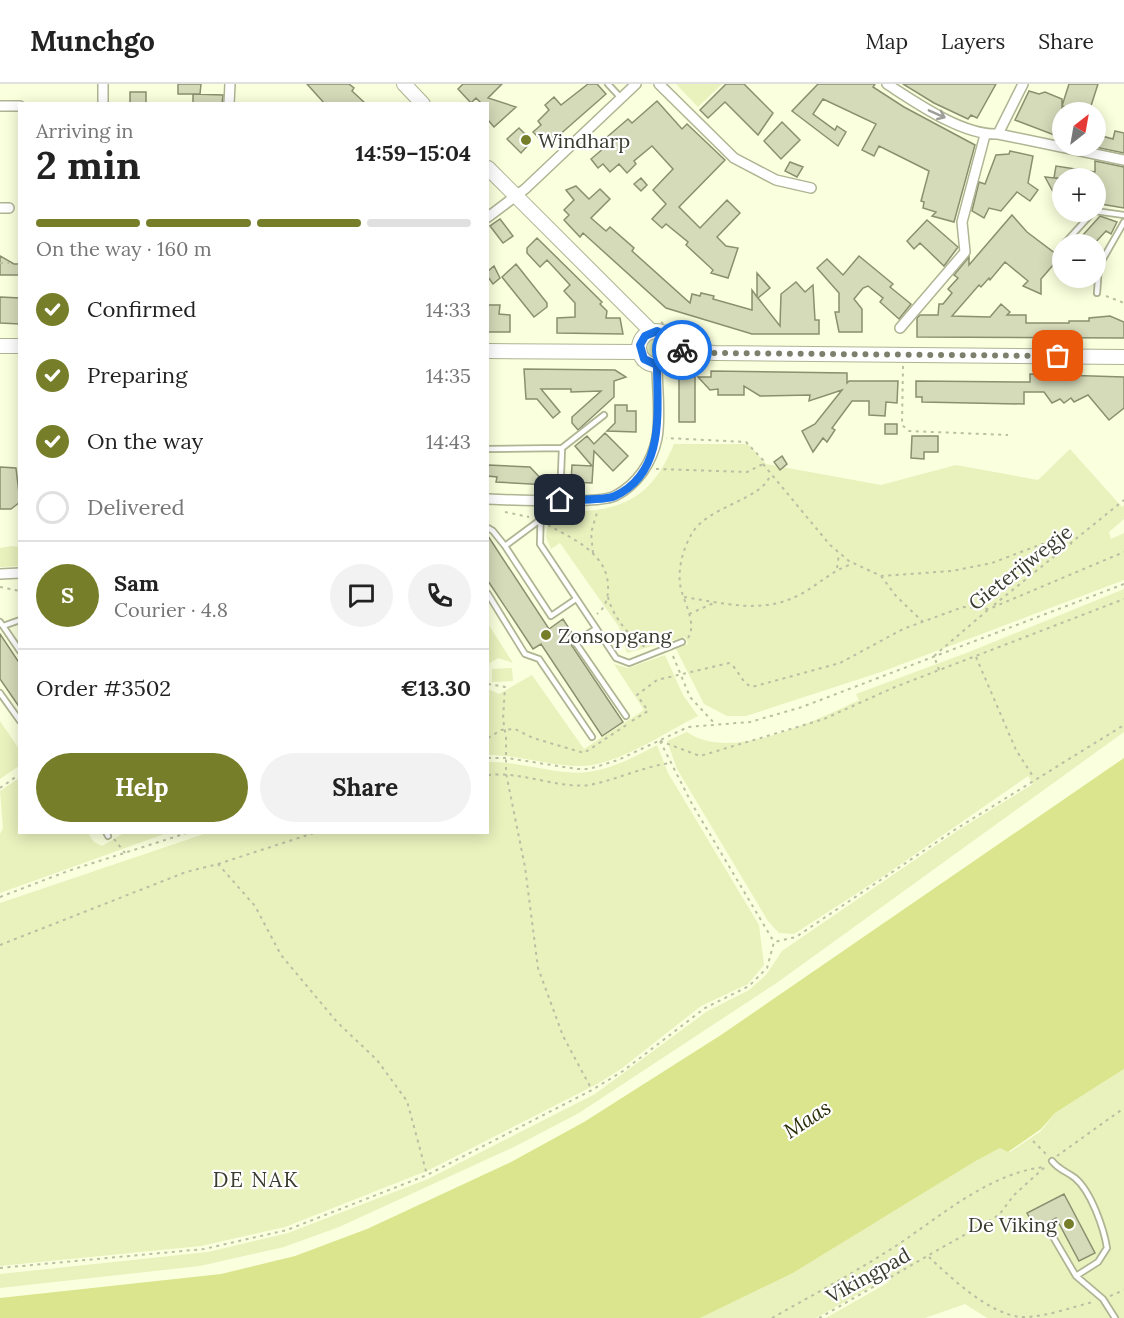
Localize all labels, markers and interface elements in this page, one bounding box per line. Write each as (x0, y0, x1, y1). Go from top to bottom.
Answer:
text: Munchgo (30, 23, 155, 59)
text: Map (865, 28, 908, 55)
text: Layers (941, 28, 1005, 55)
text: Share (1038, 28, 1094, 55)
north arrow (1052, 102, 1106, 156)
map controls (1052, 102, 1106, 288)
one-way arrow (927, 109, 945, 120)
text: Arriving in (36, 118, 133, 143)
place label: Windharp (538, 128, 630, 153)
marker: Windharp (519, 133, 533, 147)
text: 14:59–15:04 (355, 139, 471, 167)
text: 2 min (36, 140, 141, 190)
button: + (1052, 168, 1106, 222)
button: − (1052, 234, 1106, 288)
text: On the way · 160 m (36, 236, 212, 261)
icon: check (36, 293, 69, 326)
text: Confirmed (87, 295, 196, 323)
text: 14:33 (426, 297, 471, 322)
courier (652, 320, 712, 380)
pin (1032, 330, 1083, 381)
icon: bike (666, 334, 699, 367)
icon: bag (1041, 339, 1074, 372)
icon: check (36, 359, 69, 392)
text: Preparing (87, 361, 187, 389)
text: 14:35 (426, 363, 471, 388)
icon: check (36, 425, 69, 458)
text: On the way (87, 427, 203, 455)
text: 14:43 (426, 429, 471, 454)
pin (534, 474, 585, 525)
icon: home (543, 483, 576, 516)
text: Delivered (87, 493, 185, 521)
street label: Gieterijwegje (963, 519, 1077, 615)
button: chat (330, 564, 393, 627)
button: phone (408, 564, 471, 627)
text: Sam (114, 569, 159, 597)
text: S (61, 581, 74, 609)
text: Courier · 4.8 (114, 597, 228, 622)
place label: Zonsopgang (558, 623, 672, 648)
marker: Zonsopgang (539, 628, 553, 642)
text: Order #3502 (36, 674, 171, 702)
text: €13.30 (401, 674, 471, 702)
button: Help (36, 753, 248, 822)
button: Share (260, 753, 471, 822)
water label: Maas (778, 1094, 836, 1144)
district label: DE NAK (213, 1166, 299, 1193)
place label: De Viking (968, 1212, 1058, 1237)
marker: De Viking (1062, 1217, 1076, 1231)
street label: Vikingpad (821, 1242, 914, 1309)

